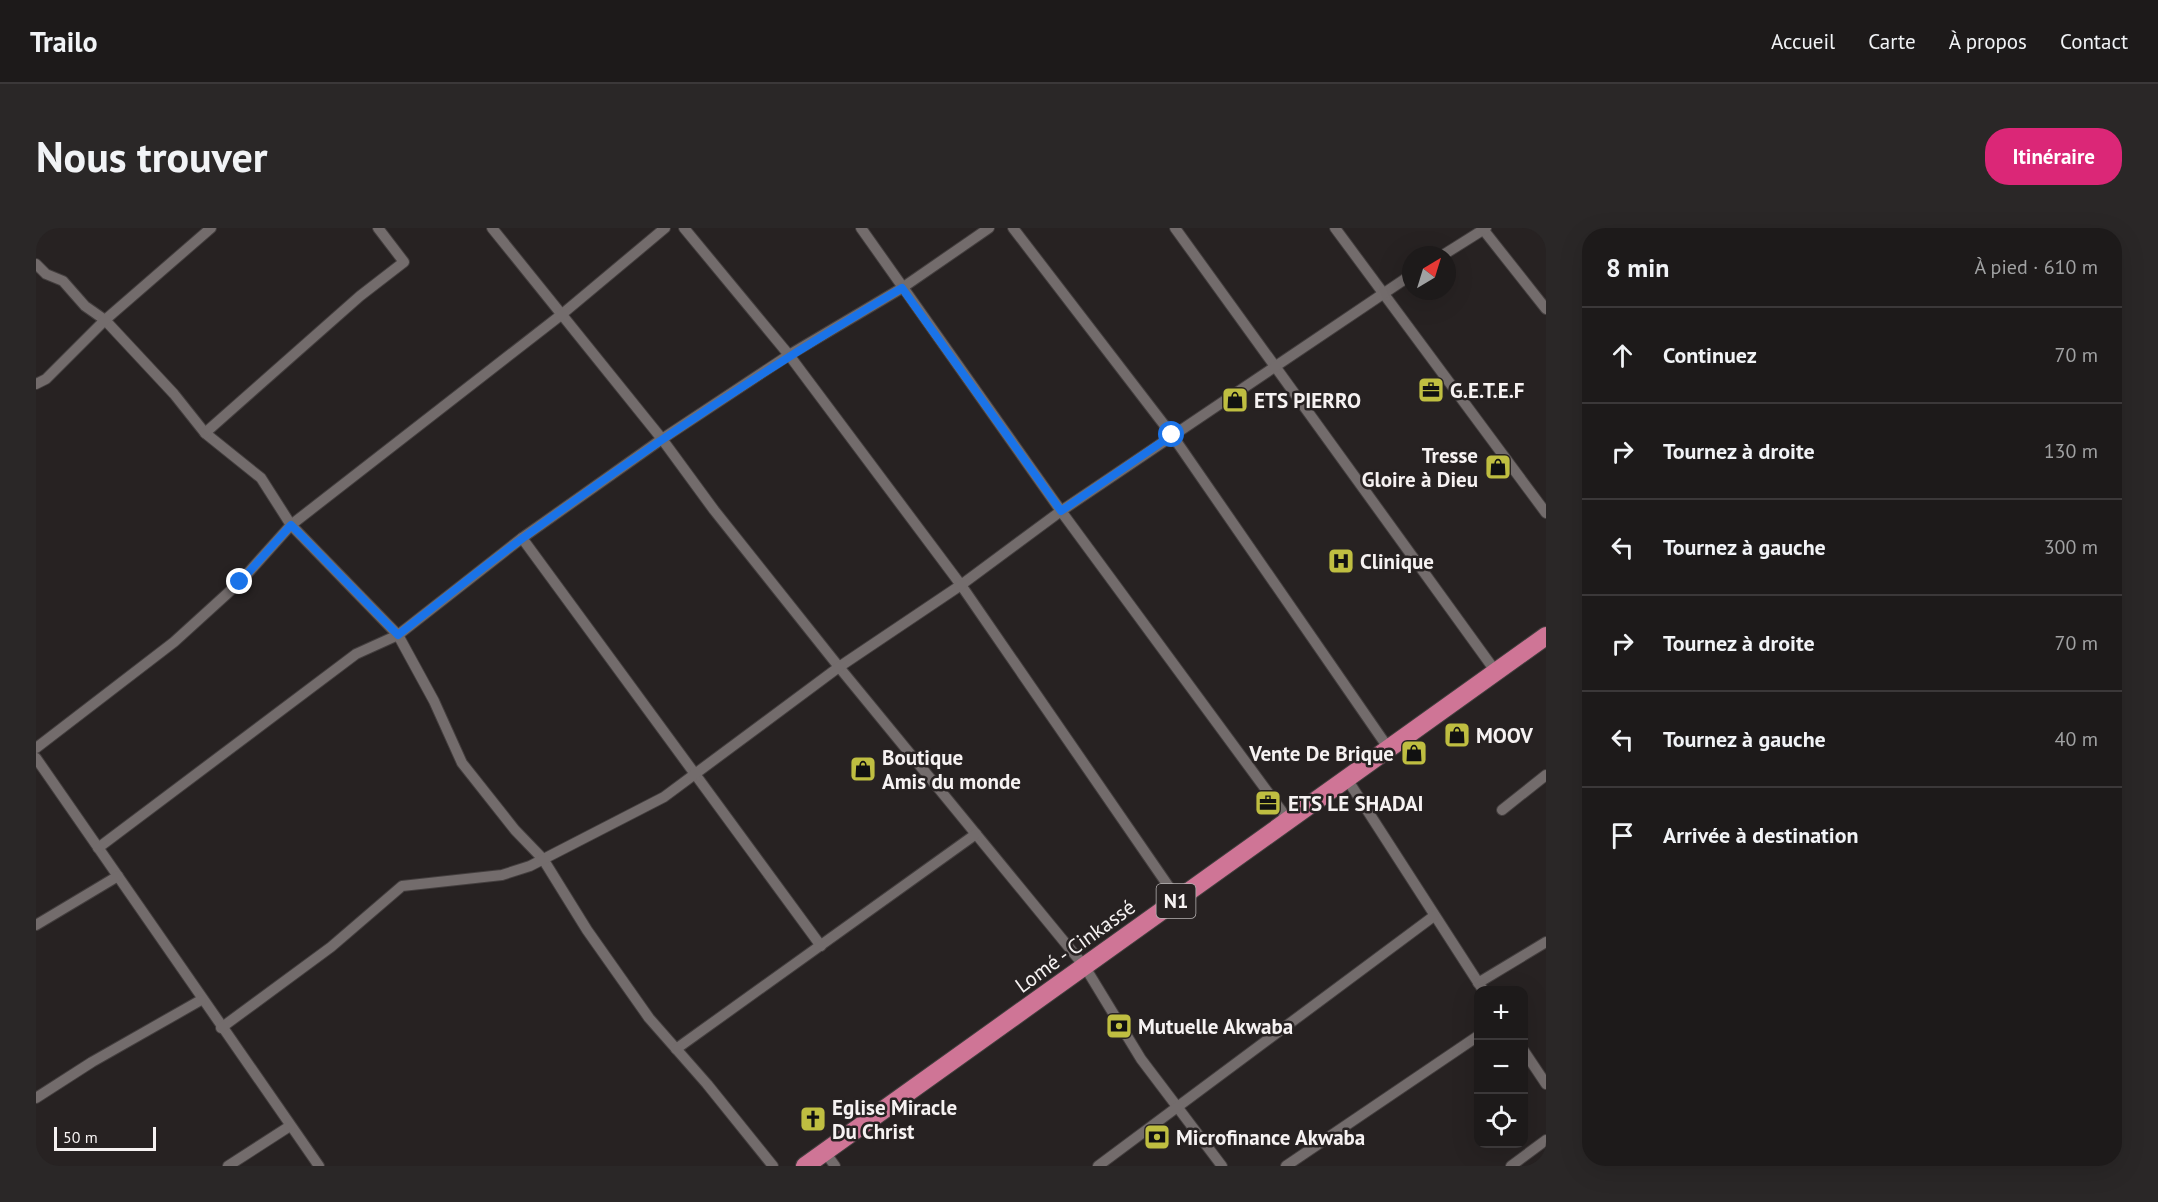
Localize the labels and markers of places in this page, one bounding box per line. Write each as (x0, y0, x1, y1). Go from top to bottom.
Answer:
office icon: G.E.T.E.F (1416, 375, 1446, 405)
place label: G.E.T.E.F (1450, 377, 1525, 404)
shop icon: ETS PIERRO (1220, 385, 1250, 415)
place label: ETS PIERRO (1254, 387, 1361, 414)
place label: Tresse Gloire à Dieu (1362, 442, 1478, 493)
shop icon: Tresse Gloire à Dieu (1483, 452, 1513, 482)
hospital icon: Clinique (1326, 546, 1356, 576)
place label: Clinique (1360, 548, 1434, 575)
shop icon: MOOV (1442, 720, 1472, 750)
place label: MOOV (1476, 722, 1533, 749)
shop icon: Vente De Brique (1399, 738, 1429, 768)
place label: Vente De Brique (1248, 740, 1394, 767)
place label: Boutique Amis du monde (882, 744, 1021, 795)
shop icon: Boutique Amis du monde (848, 754, 878, 784)
office icon: ETS LE SHADAI (1253, 788, 1283, 818)
place label: ETS LE SHADAI (1288, 790, 1424, 817)
bank icon: Mutuelle Akwaba (1104, 1011, 1134, 1041)
place label: Mutuelle Akwaba (1138, 1013, 1293, 1040)
place label: Eglise Miracle Du Christ (832, 1094, 957, 1145)
church icon: Eglise Miracle Du Christ (798, 1104, 828, 1134)
bank icon: Microfinance Akwaba (1142, 1122, 1172, 1152)
place label: Microfinance Akwaba (1176, 1124, 1365, 1151)

